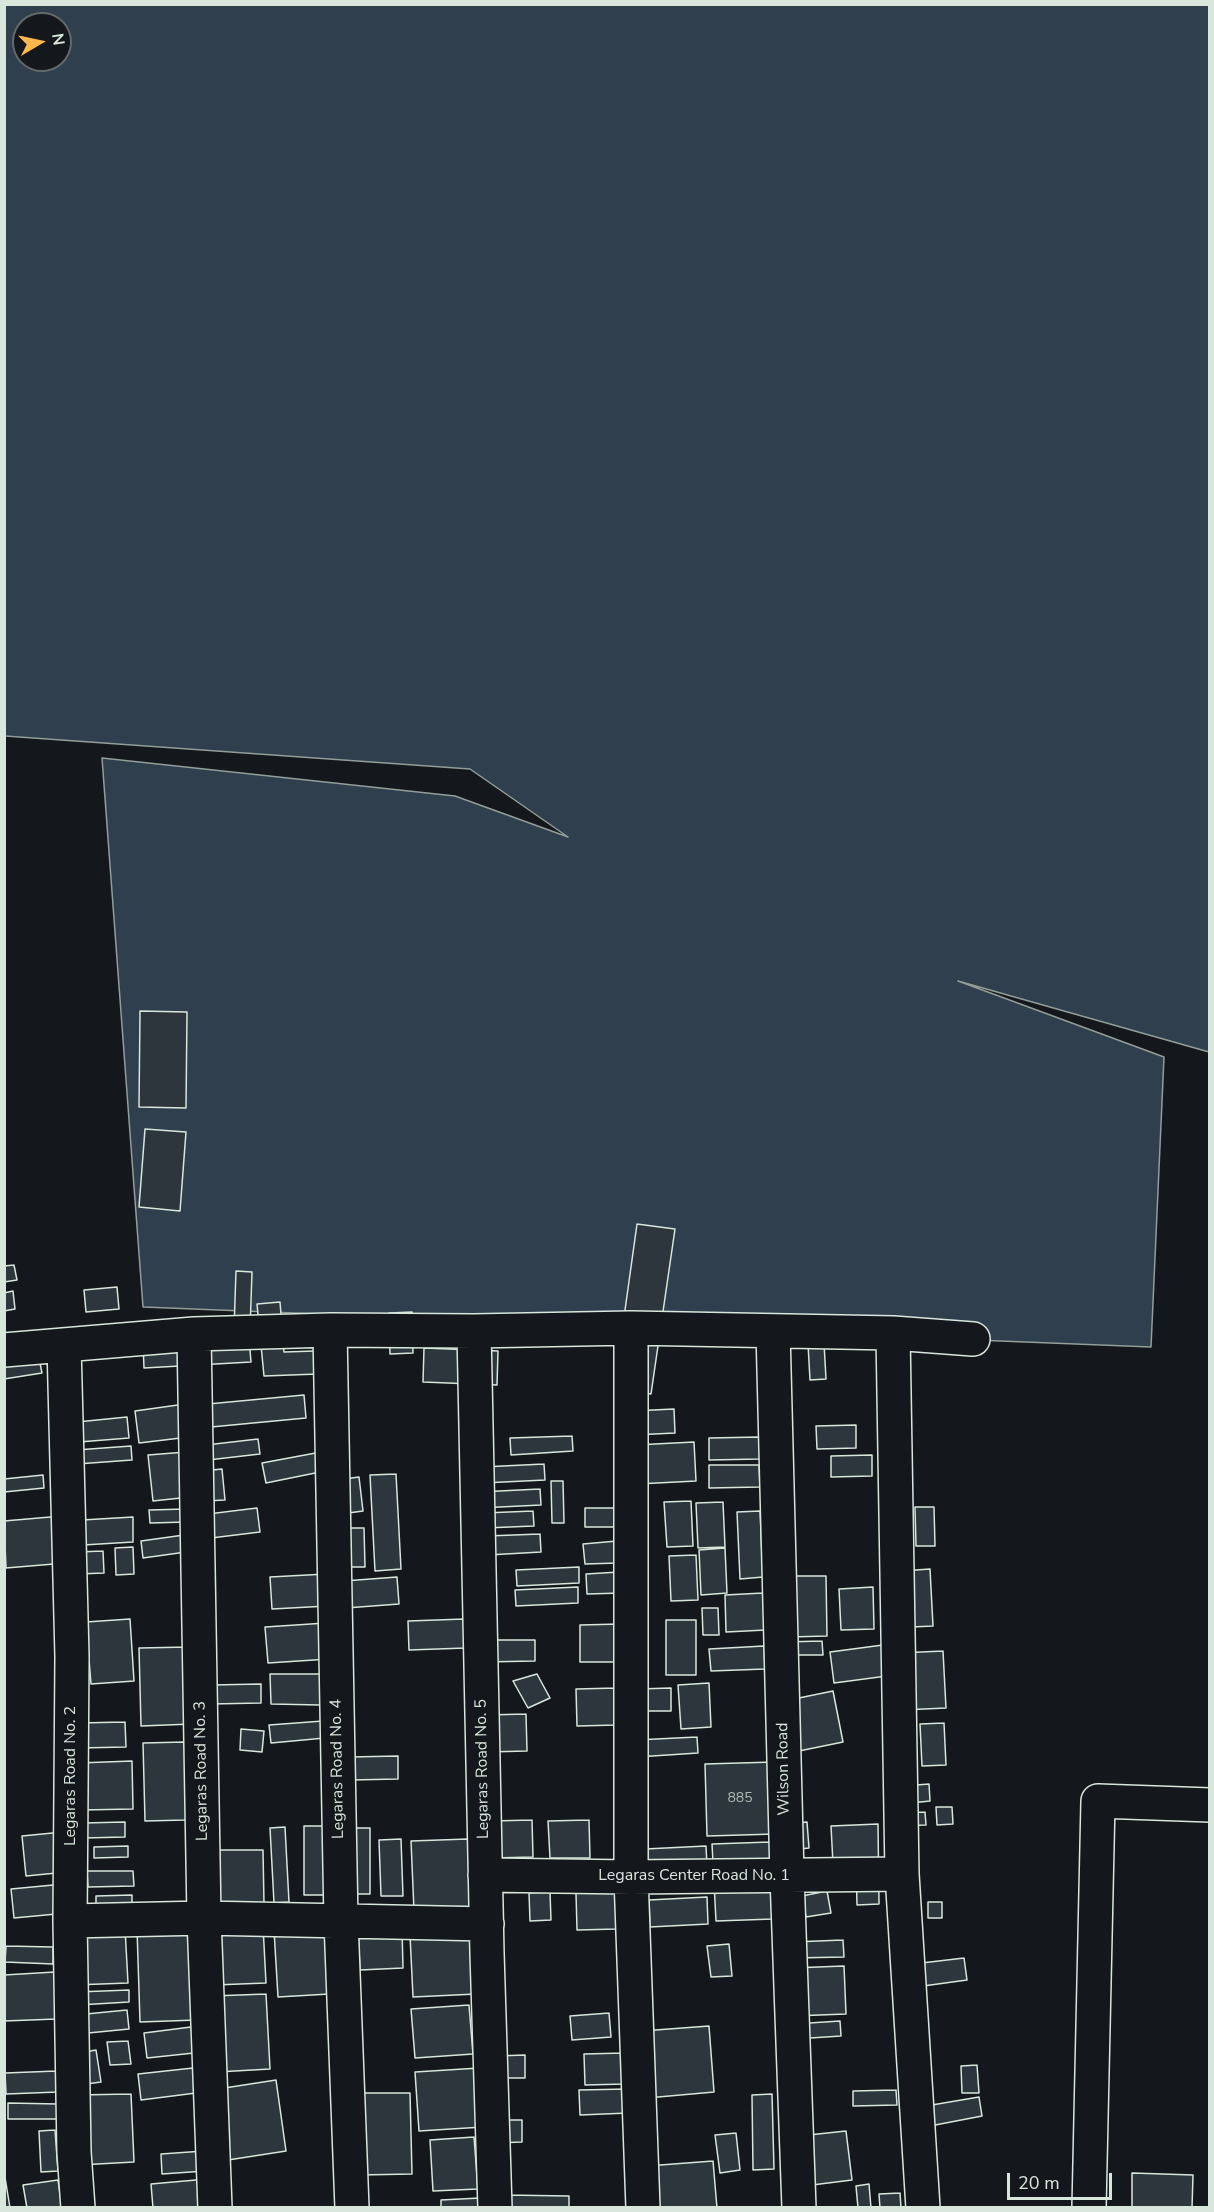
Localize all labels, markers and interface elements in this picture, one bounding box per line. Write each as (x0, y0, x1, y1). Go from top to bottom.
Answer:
north arrow (12, 12, 72, 72)
text: N (46, 32, 70, 47)
street label: Legaras Road No. 4 (327, 1699, 349, 1839)
street label: Legaras Road No. 5 (472, 1699, 494, 1839)
street label: Legaras Road No. 3 (191, 1701, 213, 1841)
street label: Legaras Road No. 2 (61, 1706, 81, 1846)
street label: Wilson Road (774, 1722, 794, 1816)
house number: 885 (727, 1791, 753, 1807)
street label: Legaras Center Road No. 1 (598, 1866, 790, 1886)
scale bar (1010, 2161, 1115, 2199)
text: 20 m (1018, 2171, 1060, 2195)

